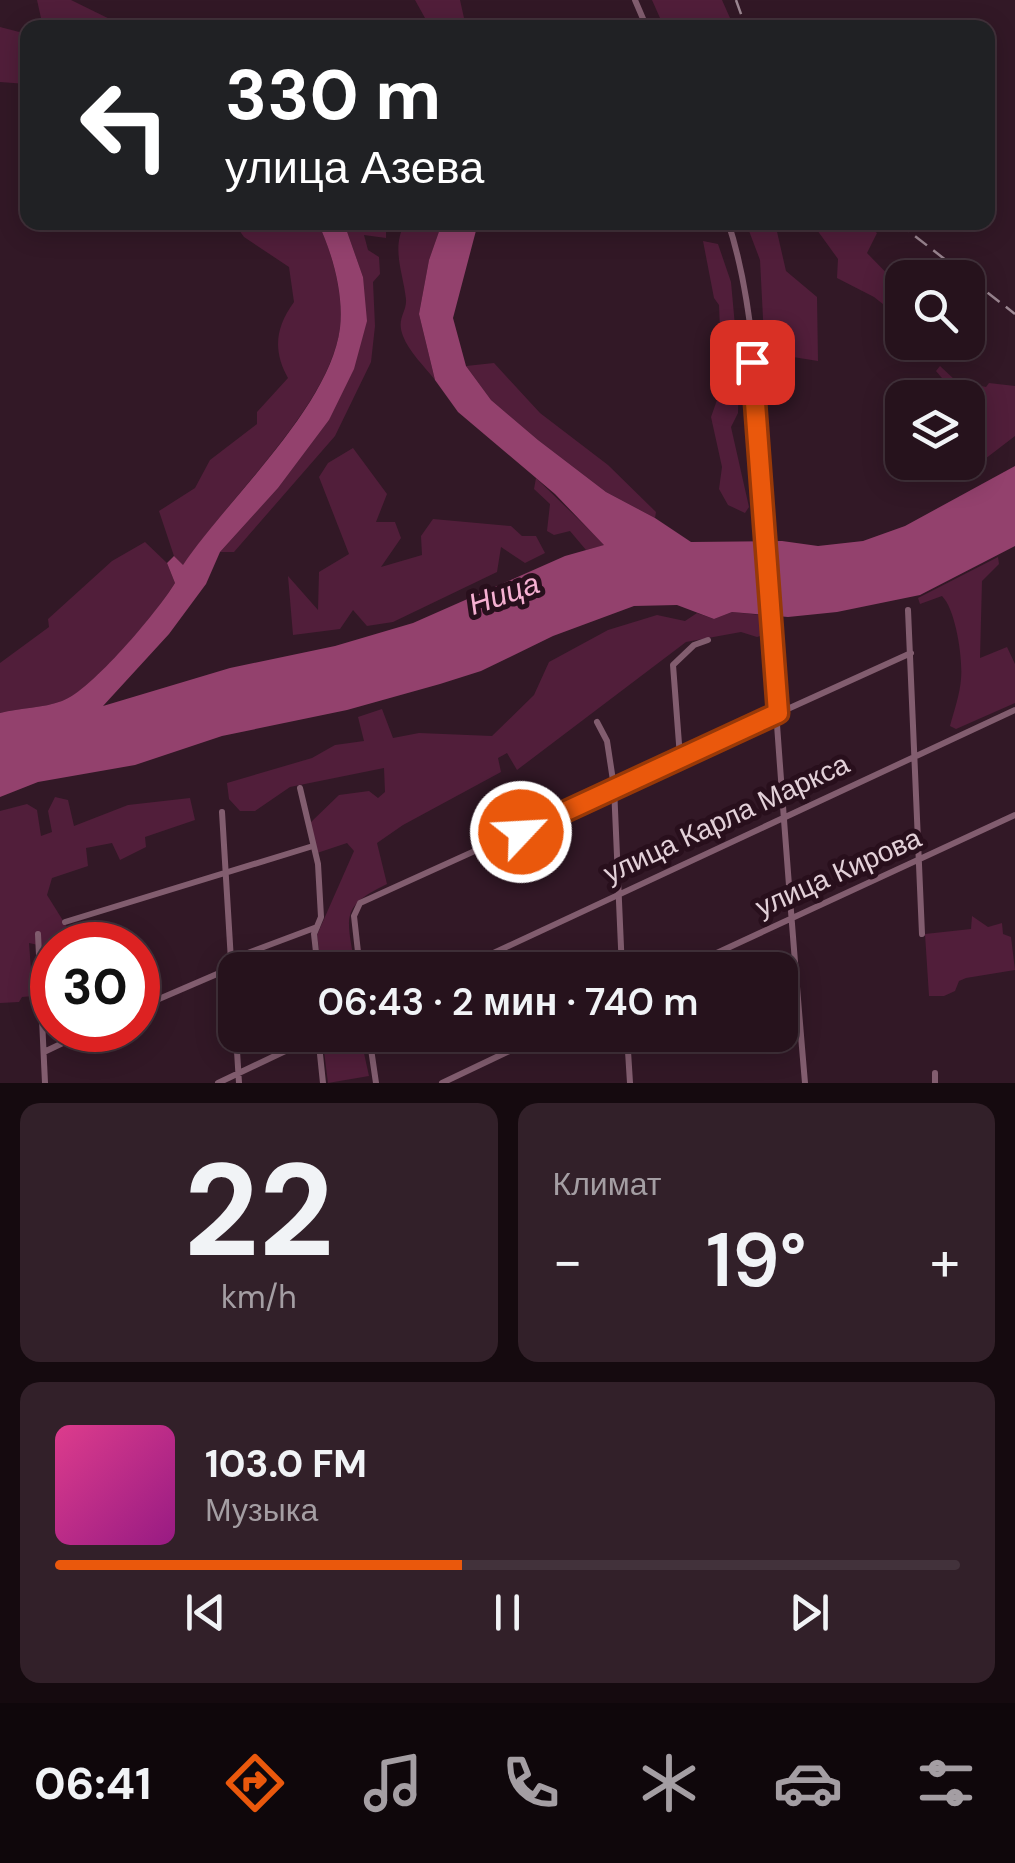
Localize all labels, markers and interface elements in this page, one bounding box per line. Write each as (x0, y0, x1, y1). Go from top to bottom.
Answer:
text: 330 m (225, 50, 441, 141)
icon: left (60, 60, 190, 190)
text: улица Азева (225, 138, 484, 197)
map controls (885, 260, 985, 480)
button: search (885, 260, 985, 360)
pin (710, 320, 795, 405)
icon: arrive (725, 335, 780, 390)
button: layers (885, 380, 985, 480)
water label: Ница (463, 563, 544, 624)
street label: улица Карла Маркса (597, 745, 855, 892)
position arrow (469, 780, 573, 884)
street label: улица Кирова (750, 819, 927, 925)
speed limit sign: 30 (30, 922, 160, 1052)
text: 06:43 · 2 мин · 740 m (318, 977, 698, 1027)
text: 22 (184, 1126, 334, 1295)
text: Климат (553, 1163, 661, 1205)
text: 19° (706, 1212, 806, 1309)
text: − (553, 1225, 583, 1297)
text: + (930, 1225, 960, 1297)
text: km/h (221, 1276, 297, 1318)
text: 103.0 FM (205, 1439, 367, 1489)
text: Музыка (205, 1489, 318, 1531)
icon: previous (178, 1585, 233, 1640)
icon: pause (480, 1585, 535, 1640)
icon: next (782, 1585, 837, 1640)
icon: directions (220, 1748, 290, 1818)
icon: music (358, 1748, 428, 1818)
icon: phone (496, 1748, 566, 1818)
icon: climate (634, 1748, 704, 1818)
icon: car (773, 1748, 843, 1818)
icon: filters (911, 1748, 981, 1818)
text: 06:41 (34, 1754, 151, 1813)

